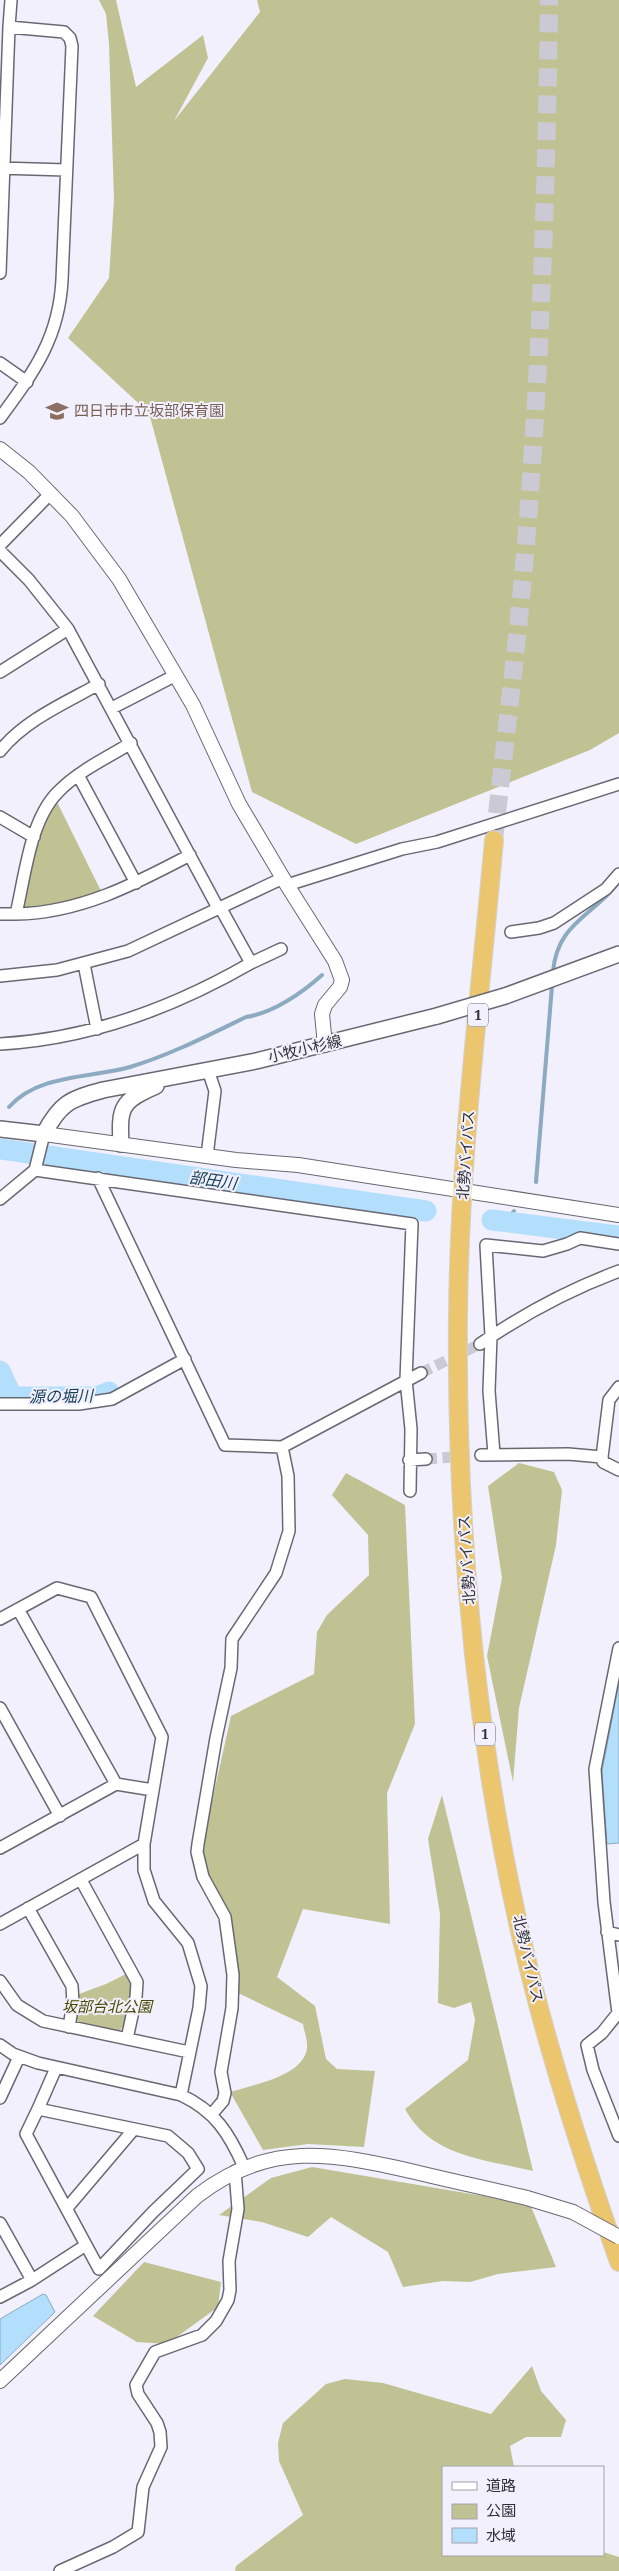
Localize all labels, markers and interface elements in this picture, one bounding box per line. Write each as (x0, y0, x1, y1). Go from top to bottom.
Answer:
school or university icon: 四日市市立坂部保育園 (44, 398, 70, 424)
place label: 四日市市立坂部保育園 (74, 400, 224, 420)
road number: 1 (468, 1004, 488, 1026)
street label: 小牧小杉線 (266, 1030, 344, 1066)
street label: 北勢バイパス (452, 1109, 478, 1200)
water label: 部田川 (188, 1166, 240, 1195)
water label: 源の堀川 (29, 1384, 95, 1408)
street label: 北勢バイパス (453, 1515, 479, 1606)
road number: 1 (475, 1722, 495, 1746)
street label: 北勢バイパス (509, 1913, 549, 2005)
park label: 坂部台北公園 (62, 1996, 154, 2016)
legend (442, 2466, 604, 2556)
text: 道路 (486, 2475, 516, 2495)
text: 公園 (486, 2500, 516, 2520)
text: 水域 (486, 2525, 516, 2545)

